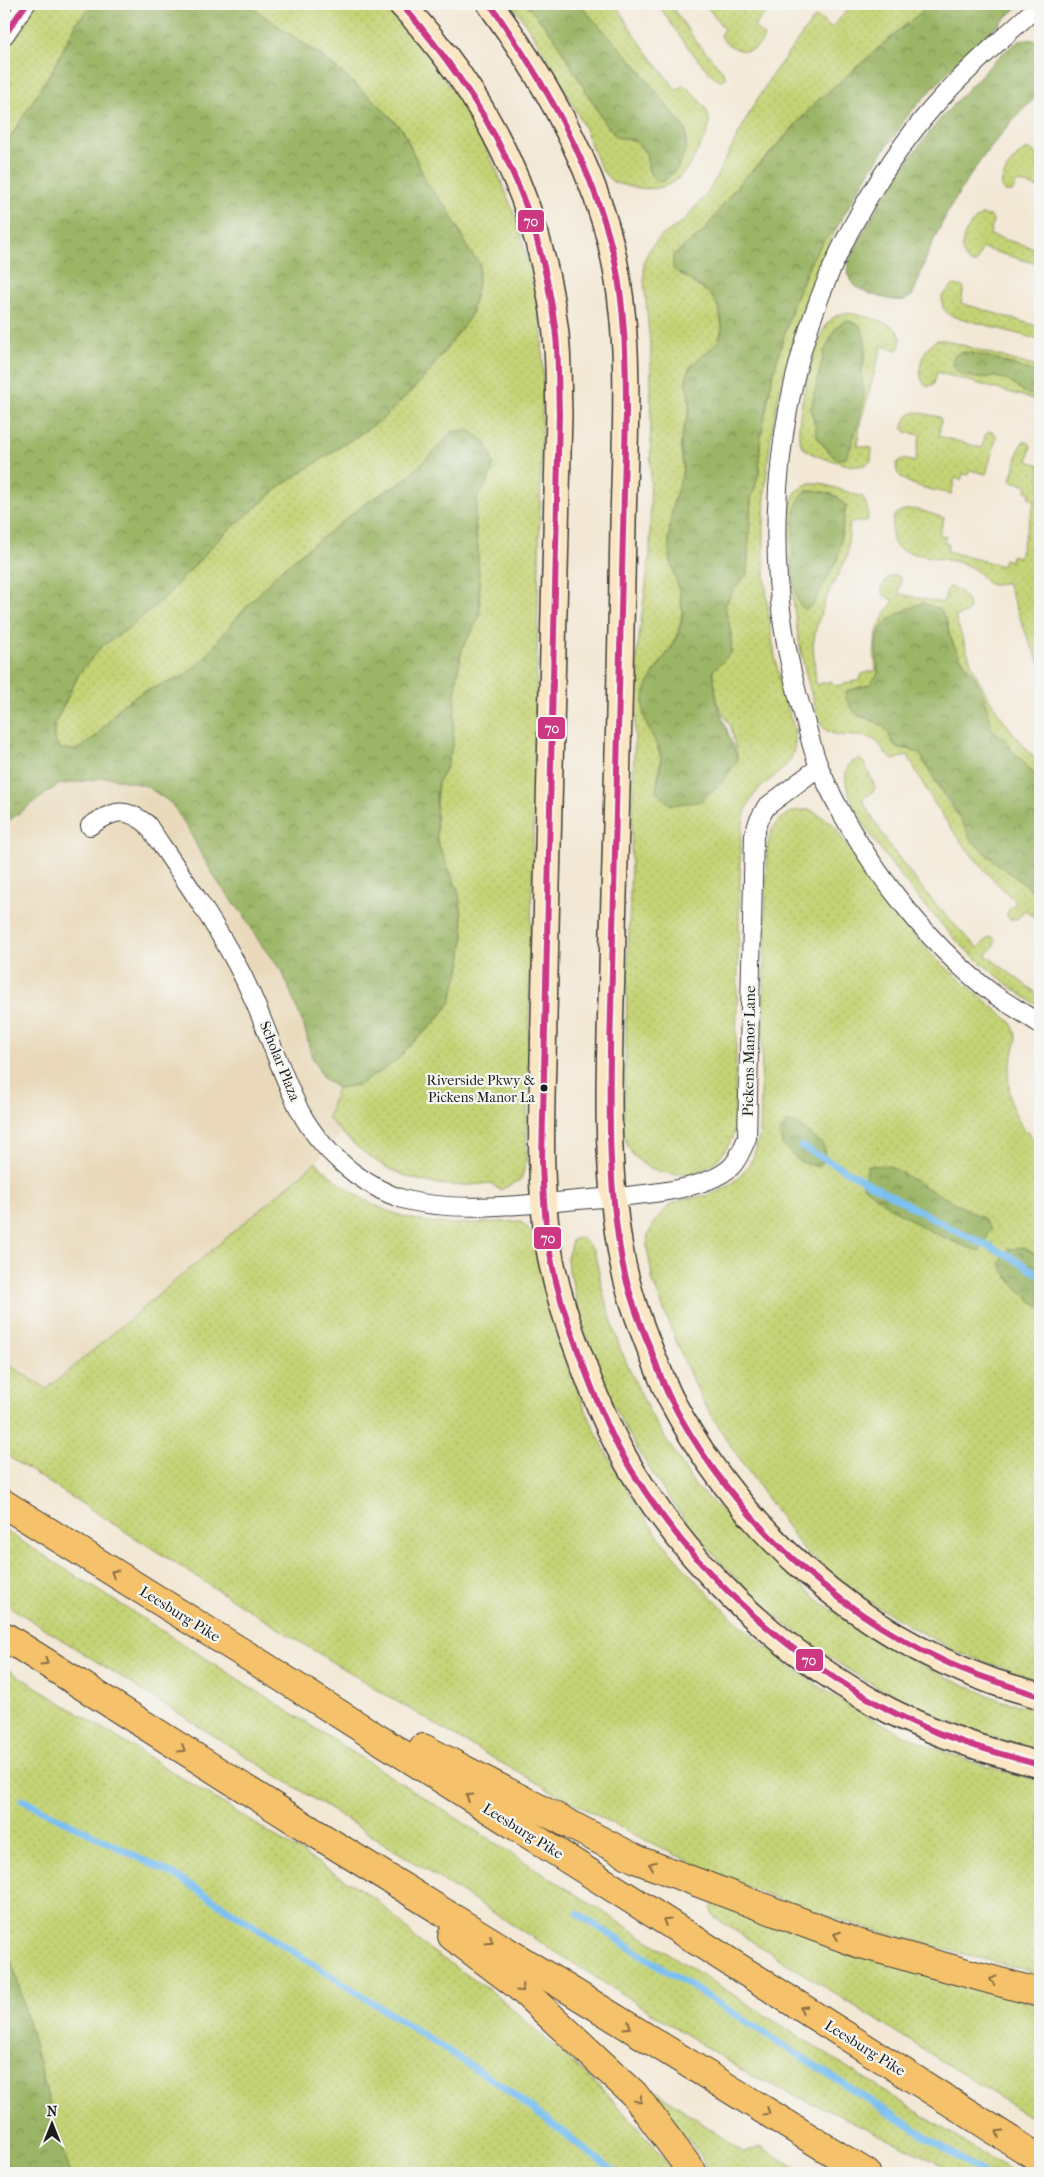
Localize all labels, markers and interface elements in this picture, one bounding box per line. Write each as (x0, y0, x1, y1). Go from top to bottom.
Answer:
line badge: 70 (517, 209, 545, 233)
text: 70 (523, 213, 538, 230)
line badge: 70 (537, 716, 566, 740)
text: 70 (544, 720, 559, 737)
street label: Pickens Manor Lane (739, 985, 759, 1117)
street label: Scholar Plaza (256, 1018, 305, 1105)
place label: Riverside Pkwy & Pickens Manor La (427, 1072, 536, 1106)
marker: Riverside Pkwy & Pickens Manor La (539, 1083, 549, 1093)
line badge: 70 (533, 1226, 562, 1250)
text: 70 (540, 1230, 555, 1247)
one-way arrow (110, 1569, 119, 1579)
street label: Leesburg Pike (136, 1582, 224, 1646)
line badge: 70 (795, 1648, 824, 1672)
text: 70 (801, 1652, 816, 1669)
one-way arrow (40, 1655, 49, 1665)
one-way arrow (177, 1742, 186, 1752)
one-way arrow (466, 1793, 475, 1803)
street label: Leesburg Pike (479, 1799, 567, 1863)
one-way arrow (649, 1861, 657, 1871)
one-way arrow (662, 1918, 671, 1928)
one-way arrow (833, 1931, 842, 1941)
one-way arrow (485, 1935, 494, 1944)
one-way arrow (989, 1975, 998, 1986)
one-way arrow (515, 1983, 524, 1992)
one-way arrow (799, 2005, 808, 2015)
street label: Leesburg Pike (821, 2016, 909, 2080)
one-way arrow (623, 2020, 632, 2030)
one-way arrow (633, 2095, 642, 2104)
north arrow (28, 2100, 78, 2150)
text: N (47, 2103, 58, 2120)
one-way arrow (761, 2106, 770, 2115)
one-way arrow (995, 2130, 1004, 2140)

